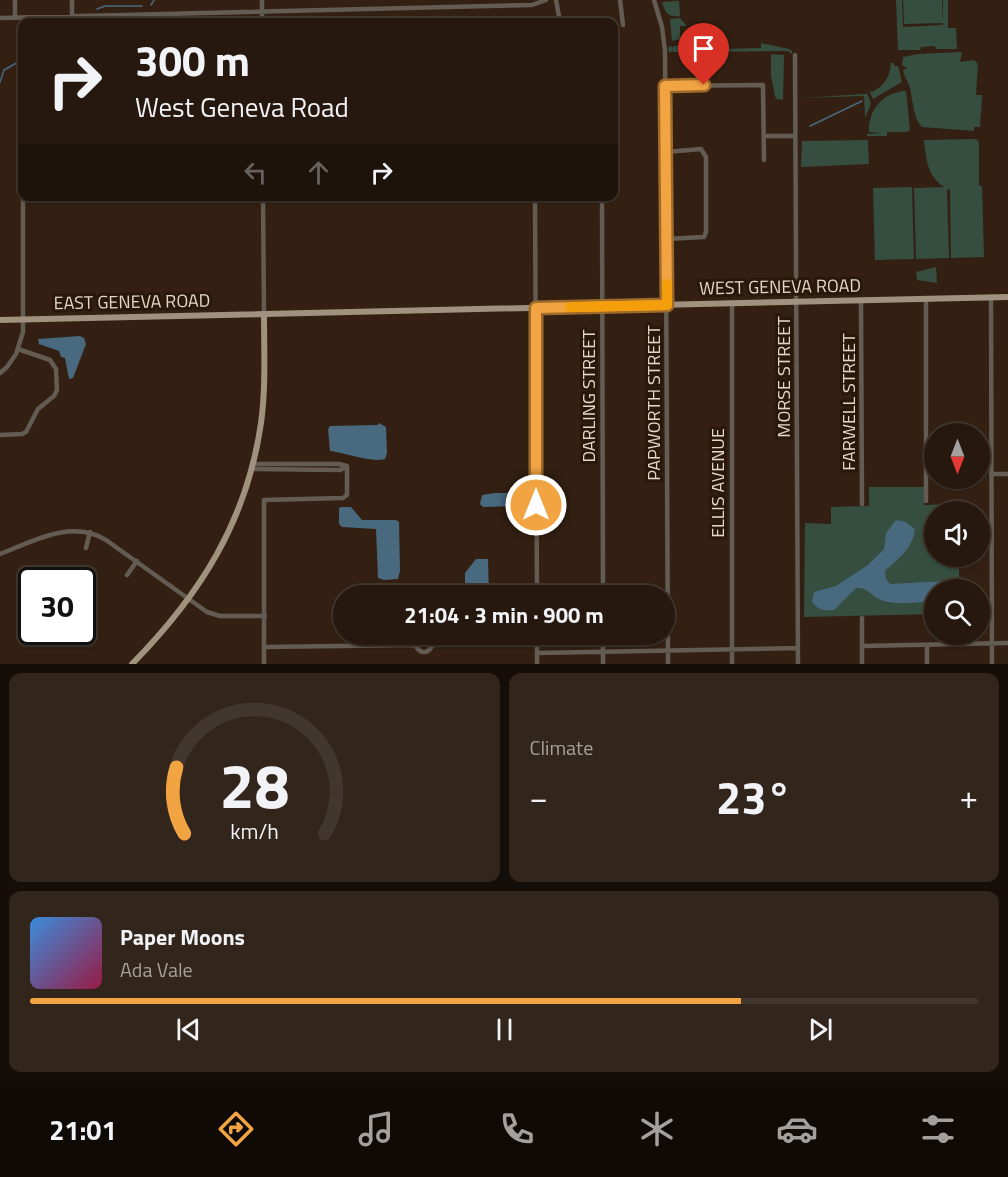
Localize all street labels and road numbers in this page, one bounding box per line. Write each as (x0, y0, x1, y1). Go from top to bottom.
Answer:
street label: WEST GENEVA ROAD (699, 272, 861, 301)
street label: EAST GENEVA ROAD (53, 287, 211, 316)
street label: MORSE STREET (770, 316, 797, 438)
street label: PAPWORTH STREET (640, 325, 667, 481)
street label: DARLING STREET (575, 329, 602, 463)
street label: FARWELL STREET (835, 333, 862, 471)
street label: ELLIS AVENUE (704, 428, 731, 538)

